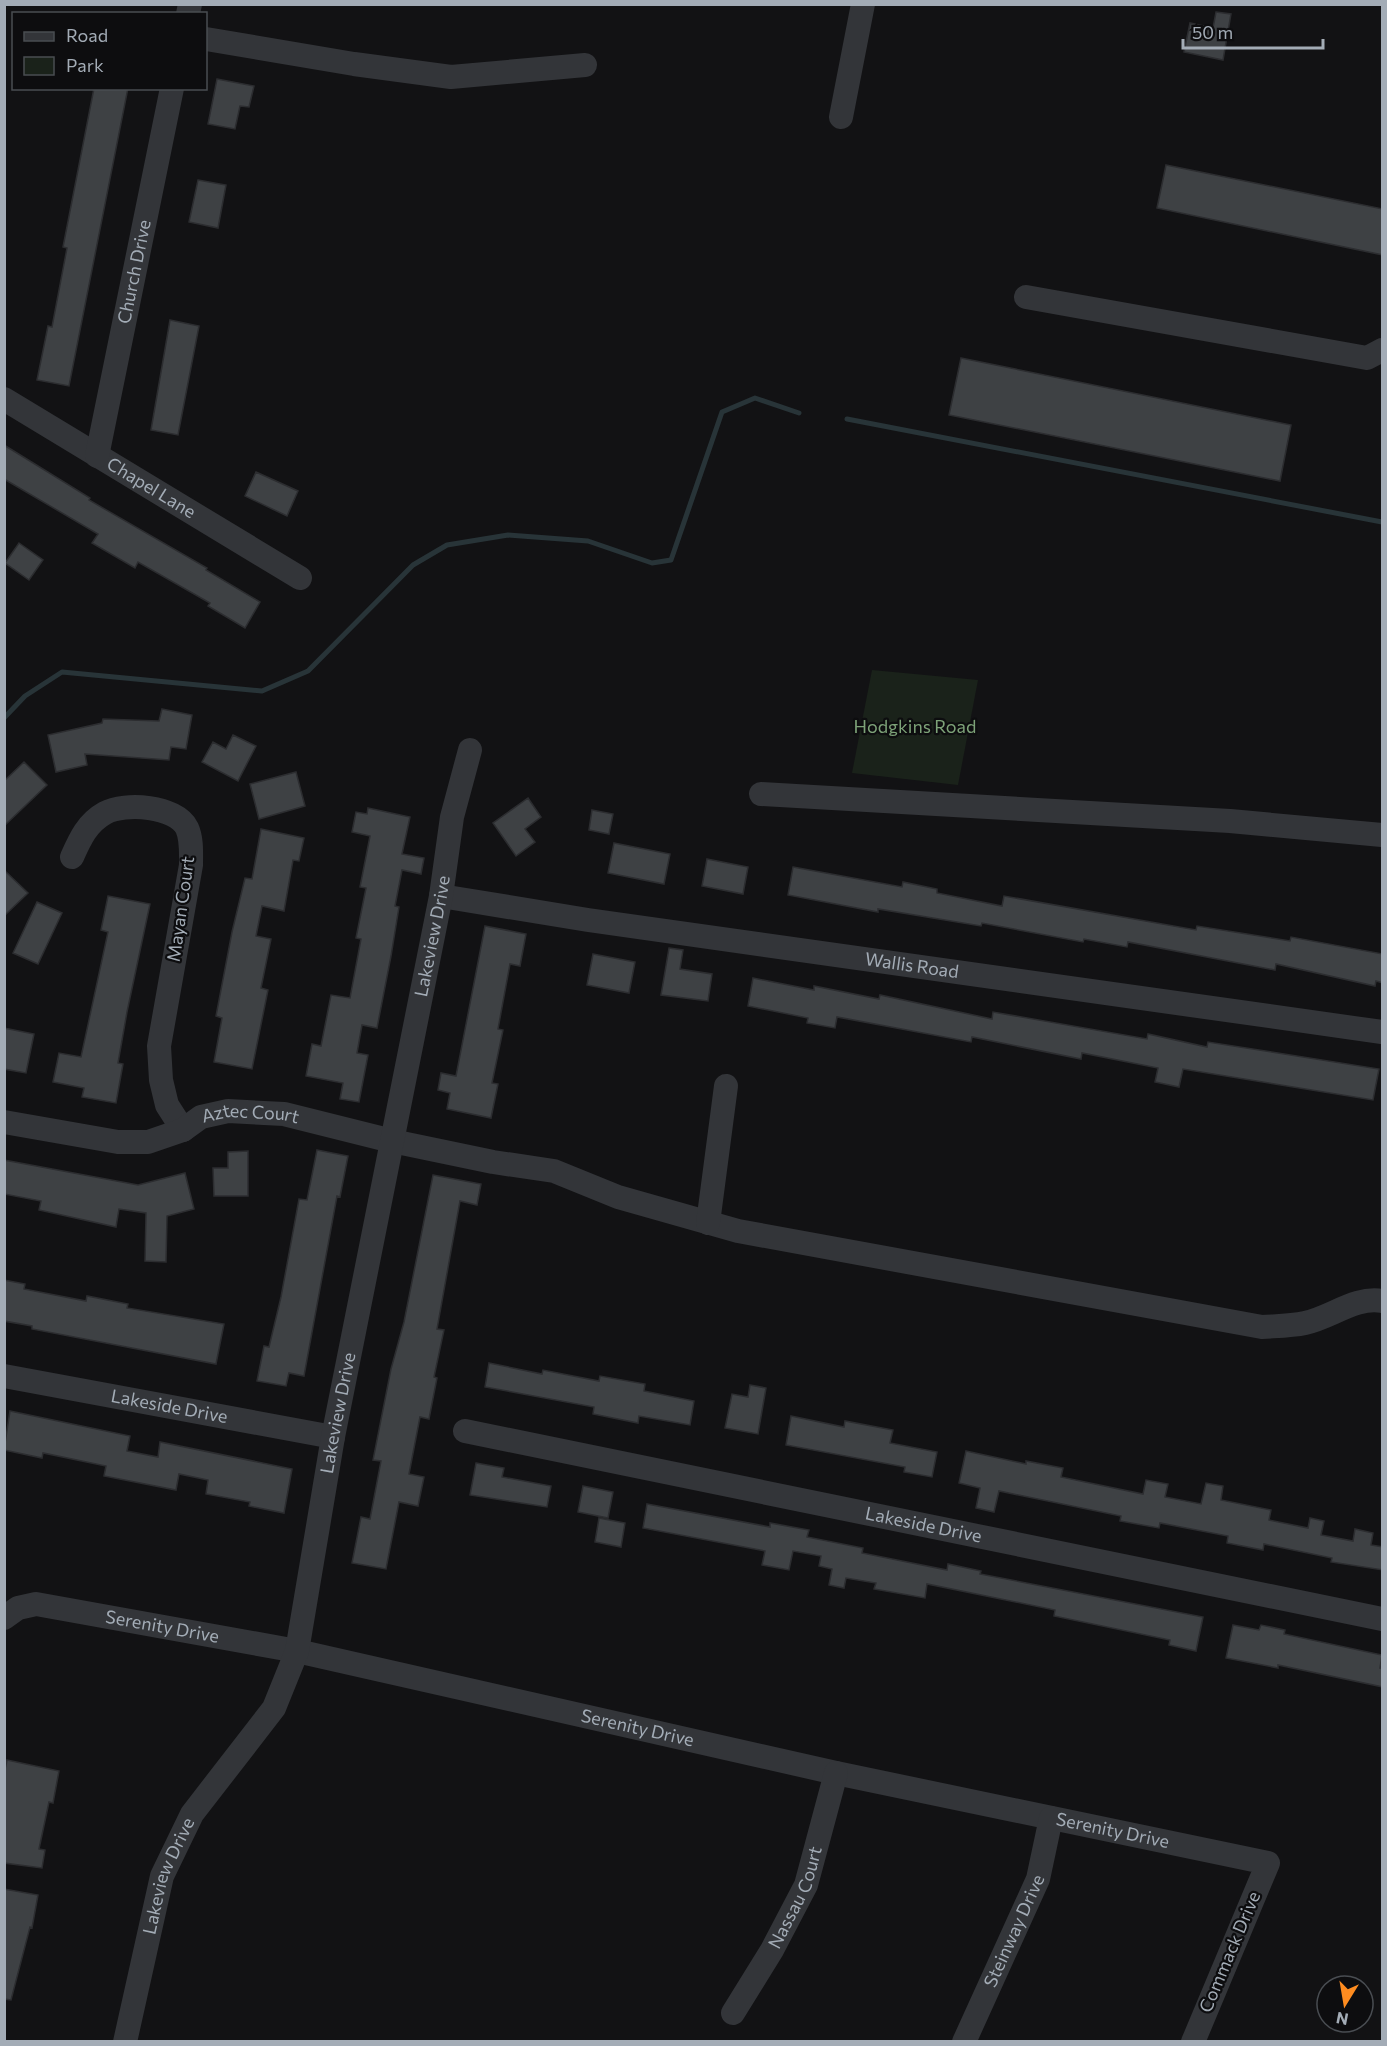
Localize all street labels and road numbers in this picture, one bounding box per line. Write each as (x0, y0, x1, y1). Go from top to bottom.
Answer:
street label: Church Drive (112, 218, 155, 326)
street label: Chapel Lane (103, 452, 200, 522)
street label: Mayan Court (162, 855, 198, 963)
street label: Lakeview Drive (409, 874, 454, 999)
street label: Wallis Road (864, 947, 960, 982)
street label: Aztec Court (199, 1099, 302, 1127)
street label: Lakeview Drive (315, 1350, 360, 1475)
street label: Lakeside Drive (109, 1384, 230, 1427)
street label: Lakeside Drive (863, 1501, 984, 1547)
street label: Serenity Drive (104, 1605, 221, 1647)
street label: Serenity Drive (579, 1704, 696, 1751)
street label: Serenity Drive (1054, 1807, 1171, 1852)
street label: Lakeview Drive (137, 1814, 199, 1936)
street label: Nassau Court (763, 1844, 826, 1952)
street label: Steinway Drive (978, 1871, 1049, 1990)
street label: Commack Drive (1194, 1888, 1265, 2016)

